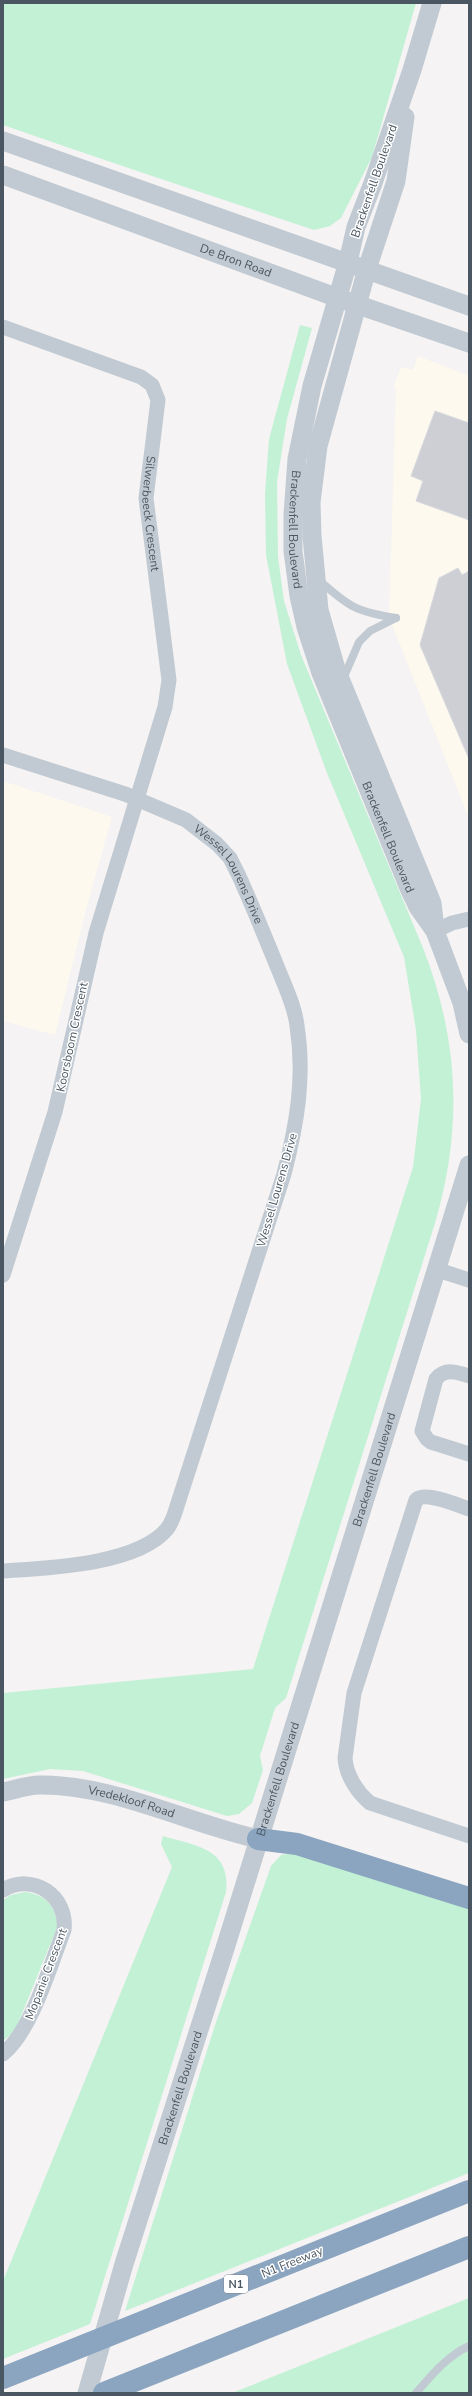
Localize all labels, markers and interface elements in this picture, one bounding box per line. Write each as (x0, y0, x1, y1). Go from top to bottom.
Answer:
street label: Brackenfell Boulevard (347, 122, 401, 240)
street label: De Bron Road (198, 240, 274, 281)
street label: Silwerbeeck Crescent (138, 455, 163, 573)
street label: Brackenfell Boulevard (285, 470, 306, 590)
street label: Brackenfell Boulevard (358, 779, 418, 895)
street label: Wessel Lourens Drive (190, 821, 267, 926)
street label: Koorsboom Crescent (53, 980, 92, 1093)
street label: Wessel Lourens Drive (253, 1131, 301, 1249)
street label: Brackenfell Boulevard (349, 1411, 399, 1529)
street label: Brackenfell Boulevard (252, 1720, 303, 1838)
street label: Vredekloof Road (86, 1782, 177, 1821)
street label: Mopanie Crescent (21, 1925, 71, 2022)
street label: Brackenfell Boulevard (155, 2029, 206, 2147)
street label: N1 Freeway (259, 2242, 326, 2282)
road number: N1 (224, 2275, 248, 2293)

